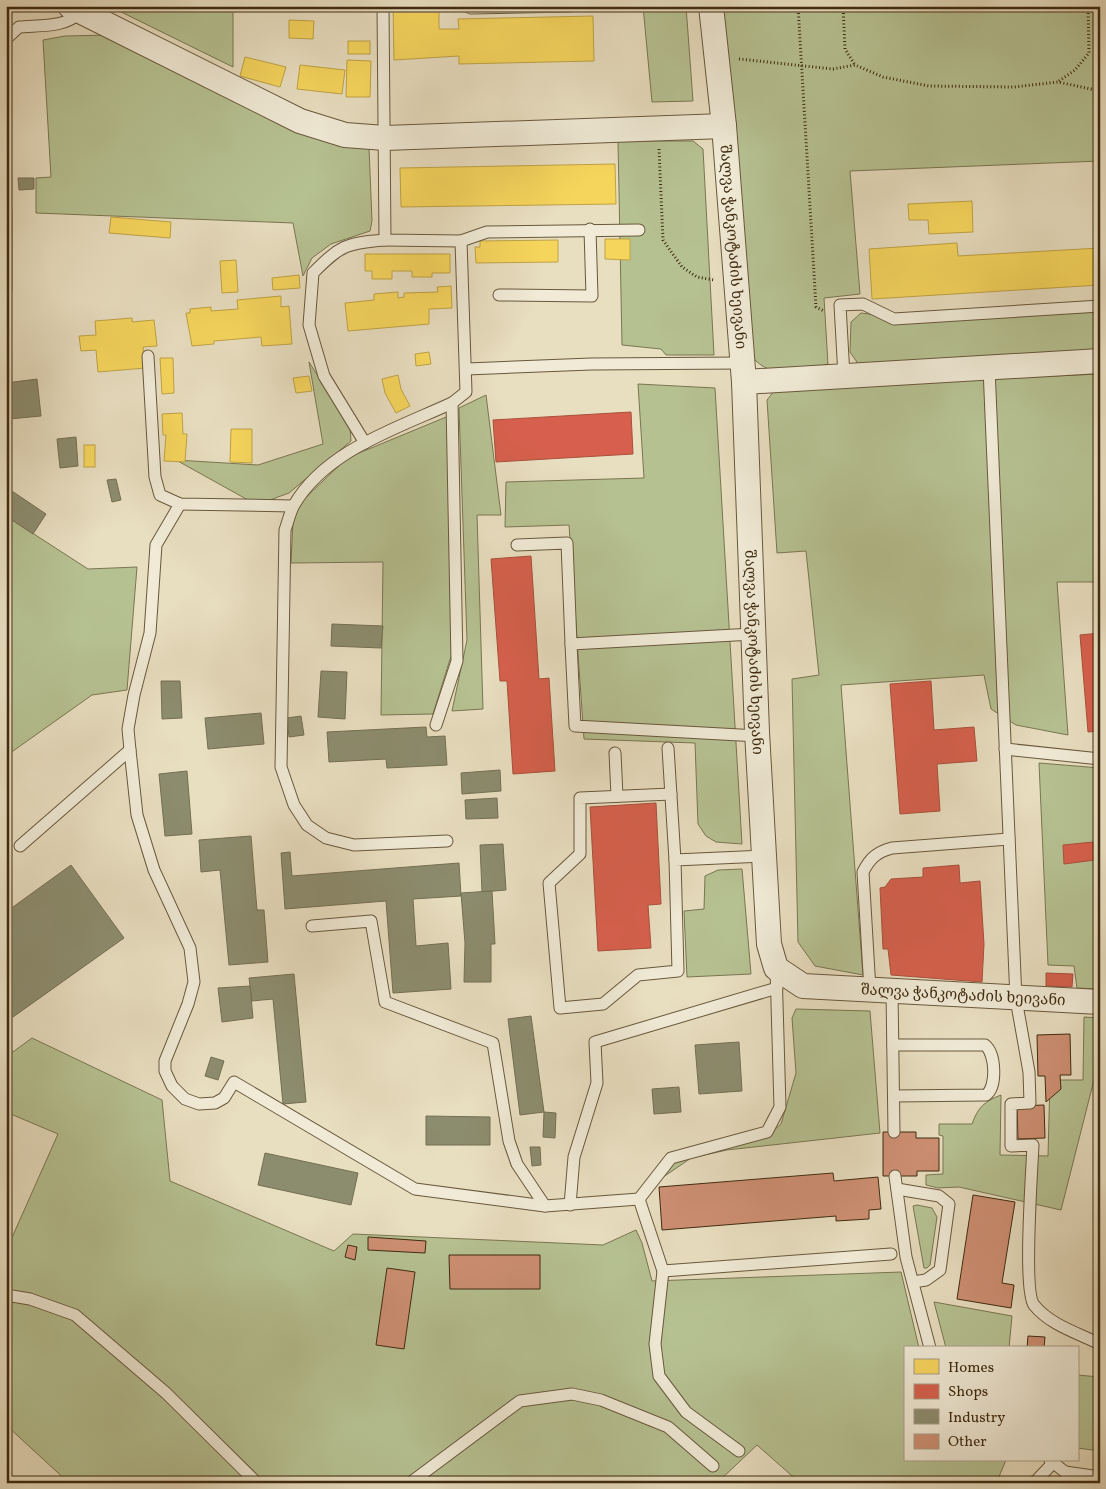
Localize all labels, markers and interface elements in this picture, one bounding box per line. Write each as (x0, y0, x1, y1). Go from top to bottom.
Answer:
street label: შალვა ჭანკოტაძის ხეივანი (714, 144, 750, 350)
street label: შალვა ჭანკოტაძის ხეივანი (738, 550, 767, 755)
street label: შალვა ჭანკოტაძის ხეივანი (860, 980, 1066, 1012)
legend (904, 1346, 1078, 1462)
text: Homes (948, 1358, 994, 1379)
text: Shops (948, 1382, 988, 1403)
text: Industry (948, 1408, 1005, 1429)
text: Other (948, 1432, 987, 1453)

